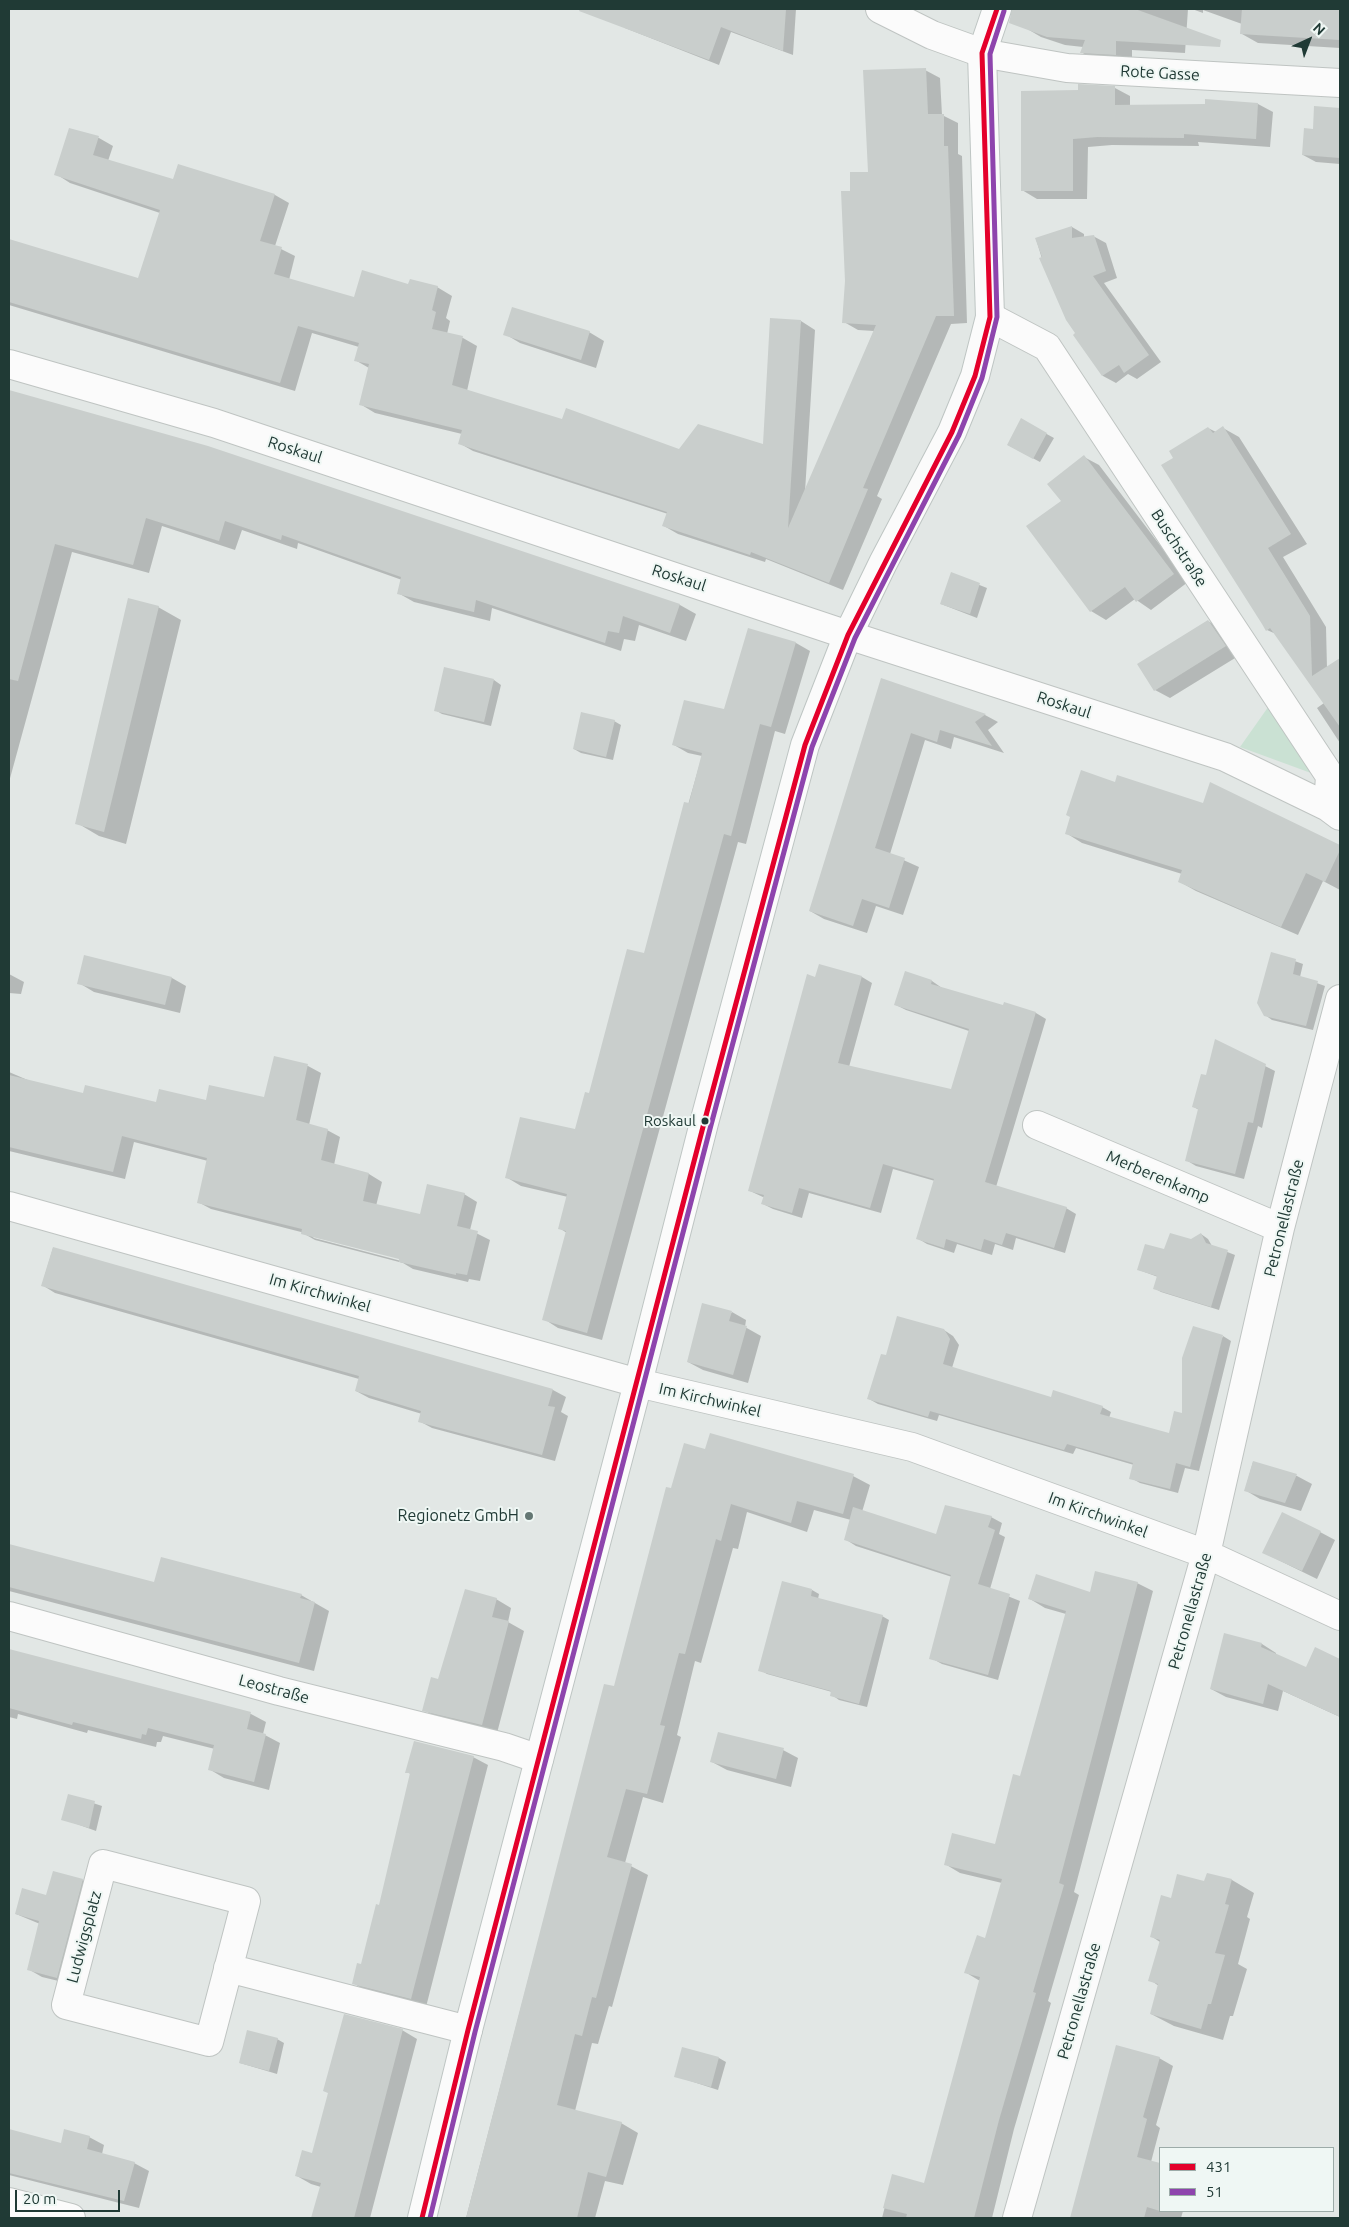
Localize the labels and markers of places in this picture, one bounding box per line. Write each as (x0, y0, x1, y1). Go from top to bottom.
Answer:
place label: Roskaul (644, 1112, 696, 1130)
marker: Roskaul (700, 1116, 710, 1126)
place label: Regionetz GmbH (398, 1506, 519, 1526)
marker: Regionetz GmbH (523, 1510, 535, 1522)

